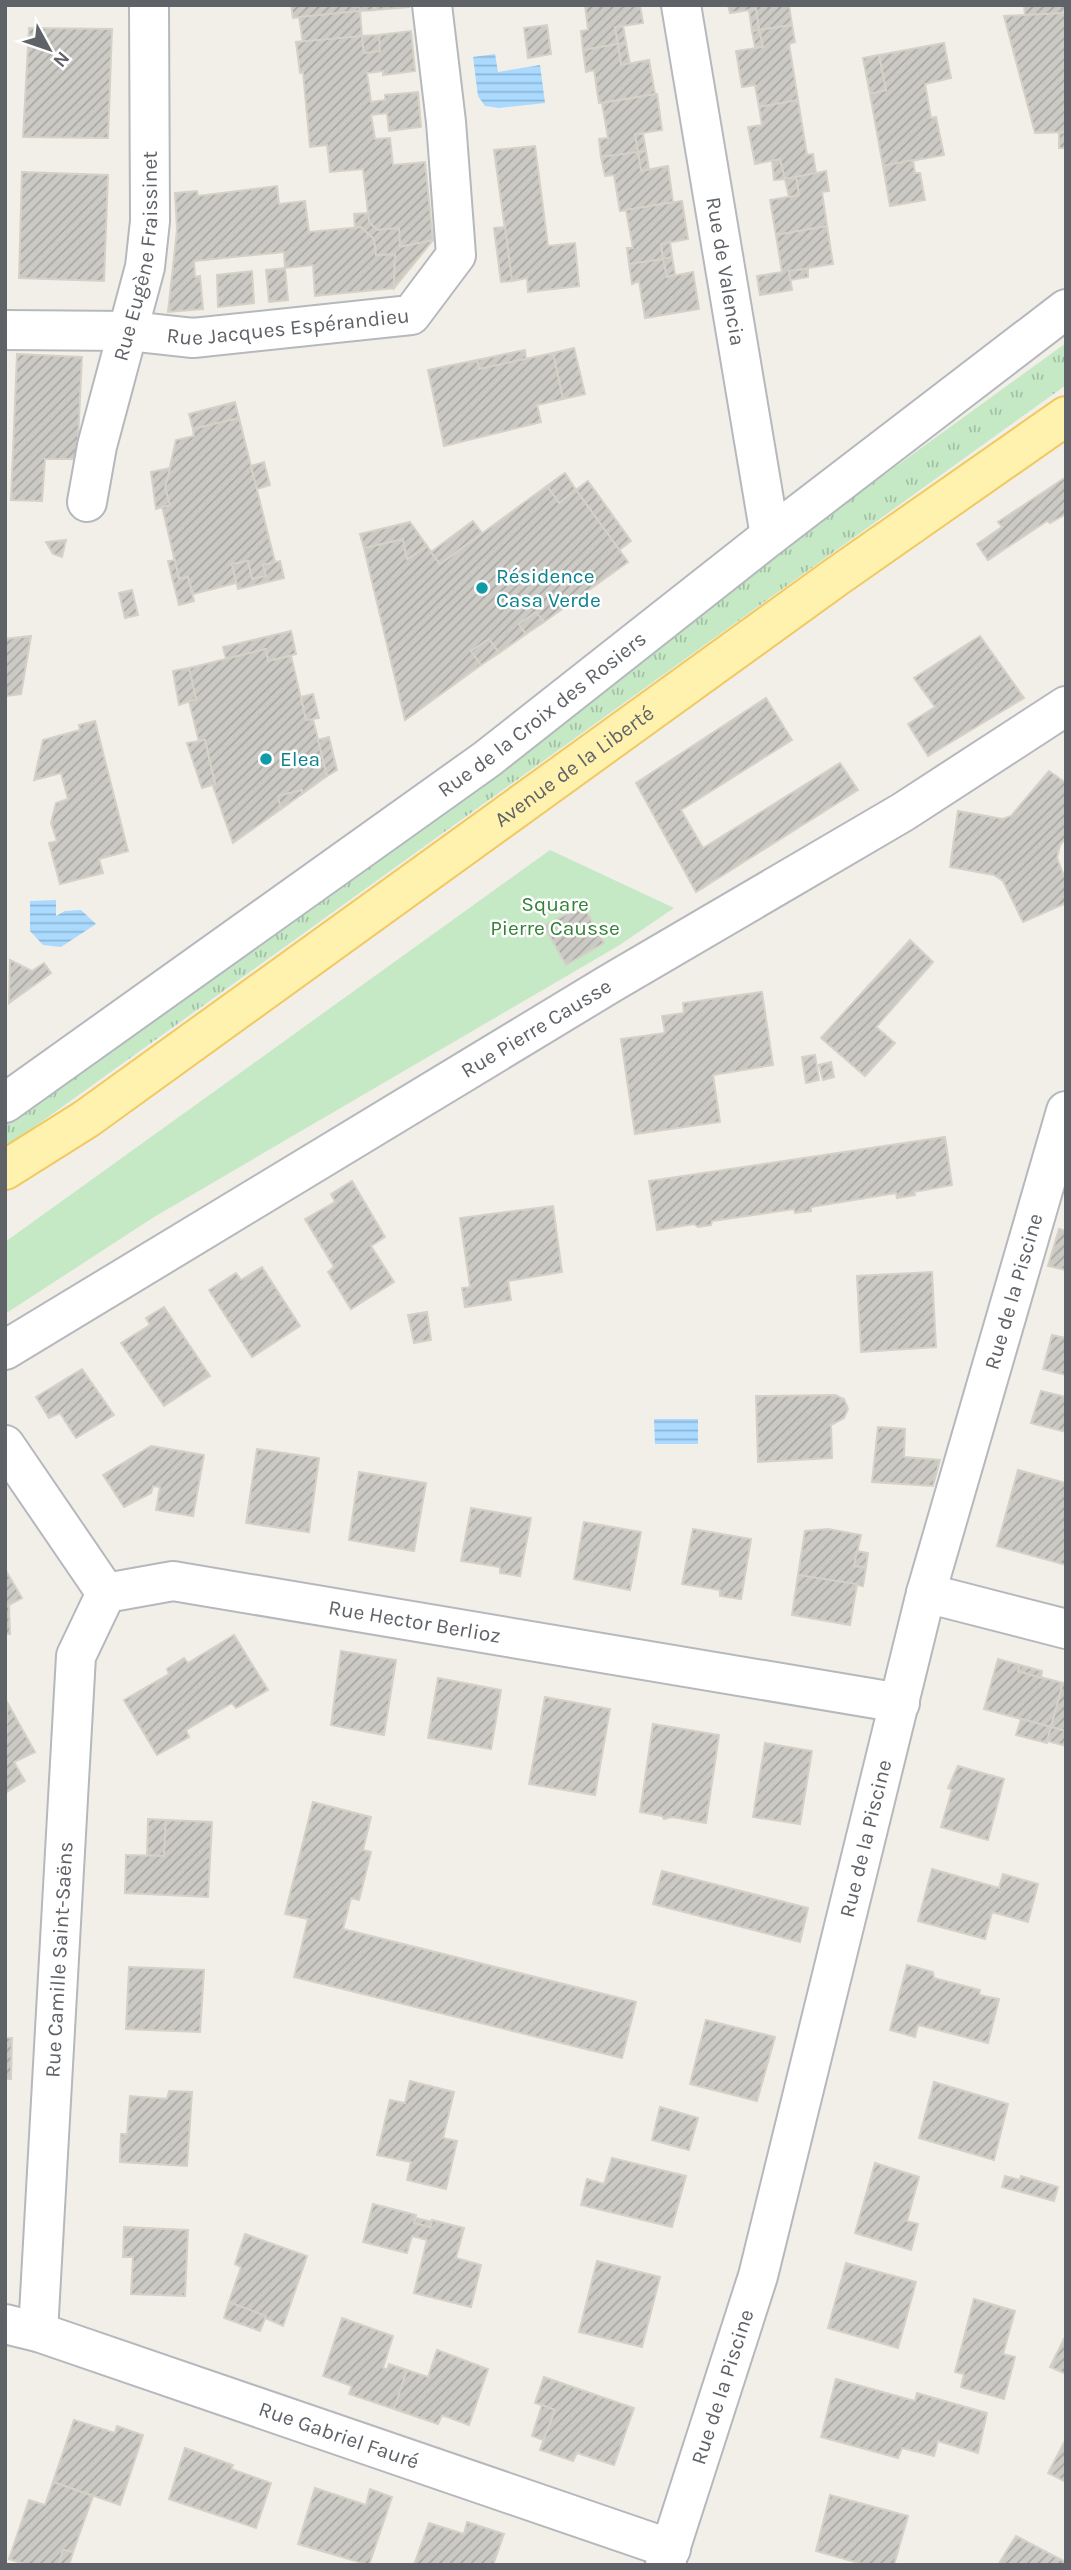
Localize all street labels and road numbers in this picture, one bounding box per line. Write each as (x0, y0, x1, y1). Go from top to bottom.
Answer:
street label: Rue Eugène Fraissinet (108, 151, 162, 364)
street label: Rue de Valencia (701, 195, 750, 347)
street label: Rue Jacques Espérandieu (165, 303, 411, 350)
street label: Rue de la Croix des Rosiers (433, 626, 651, 802)
street label: Avenue de la Liberté (490, 701, 658, 832)
street label: Rue Pierre Causse (457, 974, 616, 1083)
street label: Rue de la Piscine (980, 1210, 1048, 1372)
street label: Rue Hector Berlioz (327, 1595, 502, 1648)
street label: Rue de la Piscine (835, 1757, 897, 1920)
street label: Rue Camille Saint-Saëns (40, 1841, 78, 2078)
street label: Rue de la Piscine (686, 2306, 758, 2468)
street label: Rue Gabriel Fauré (256, 2397, 422, 2474)

